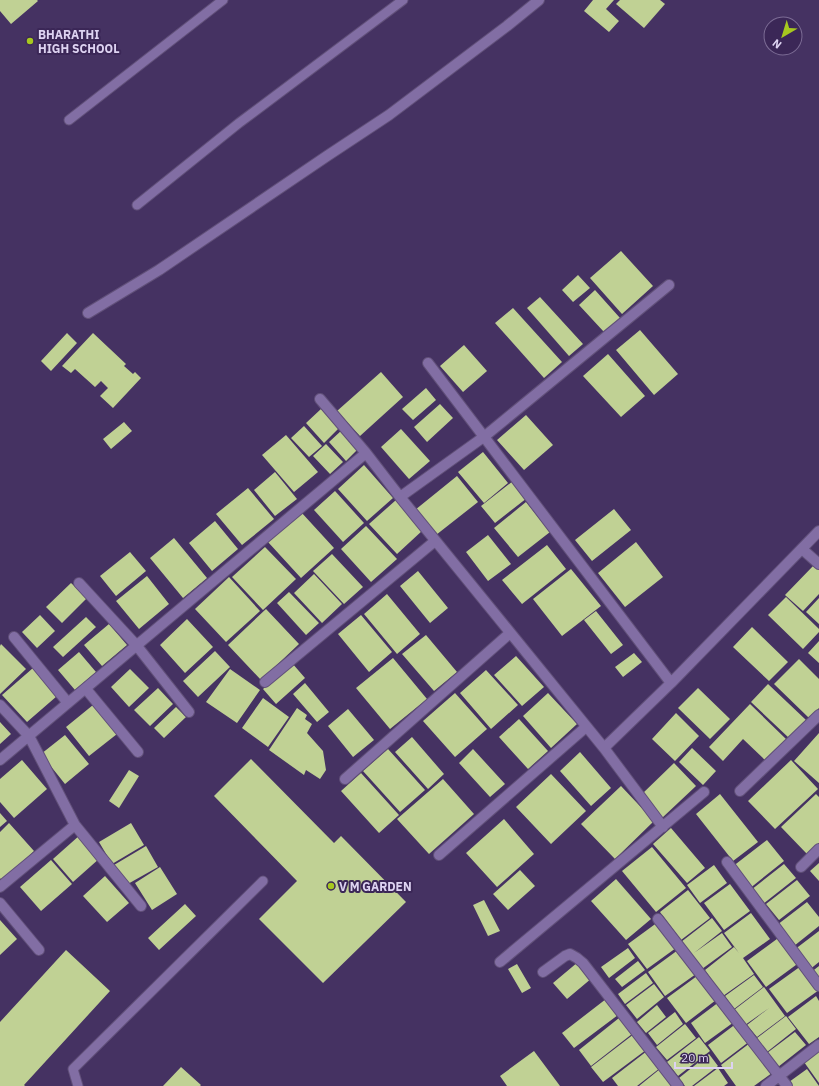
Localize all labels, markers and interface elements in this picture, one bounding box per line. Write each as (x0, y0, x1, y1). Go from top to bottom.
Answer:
north arrow (763, 16, 803, 56)
place label: BHARATHI HIGH SCHOOL (38, 27, 120, 56)
marker: BHARATHI HIGH SCHOOL (25, 36, 35, 46)
text: N (769, 36, 784, 52)
place label: V M GARDEN (339, 879, 412, 894)
marker: V M GARDEN (326, 881, 336, 891)
scale bar (675, 1044, 732, 1070)
text: 20 m (681, 1050, 709, 1065)

